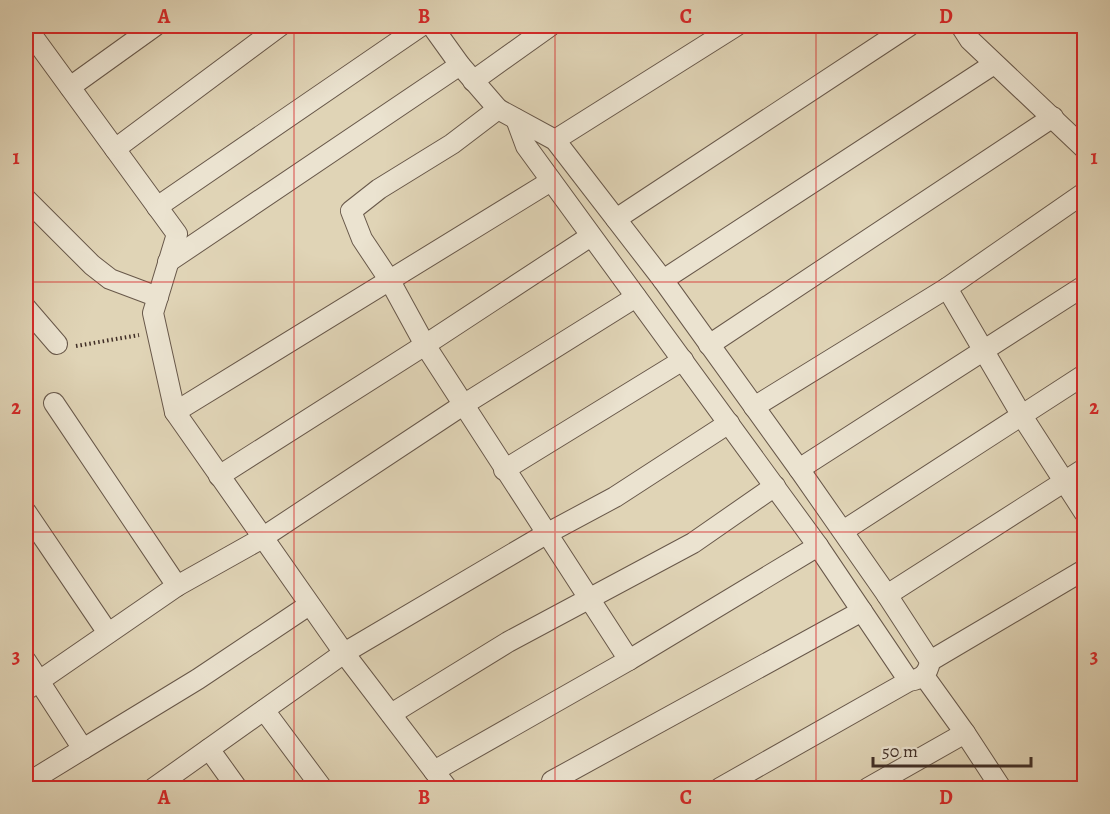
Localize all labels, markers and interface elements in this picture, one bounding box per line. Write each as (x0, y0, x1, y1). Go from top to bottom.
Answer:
text: A (157, 3, 171, 30)
text: B (418, 3, 430, 30)
text: C (680, 3, 692, 30)
text: D (939, 3, 953, 30)
text: 1 (12, 144, 20, 171)
text: 1 (1090, 144, 1098, 171)
text: 2 (11, 394, 21, 421)
text: 2 (1089, 394, 1099, 421)
text: 3 (12, 643, 20, 670)
text: 3 (1090, 643, 1098, 670)
scale bar (873, 730, 1030, 768)
text: 50 m (882, 739, 918, 763)
text: A (157, 784, 171, 811)
text: B (418, 784, 430, 811)
text: C (680, 784, 692, 811)
text: D (939, 784, 953, 811)

